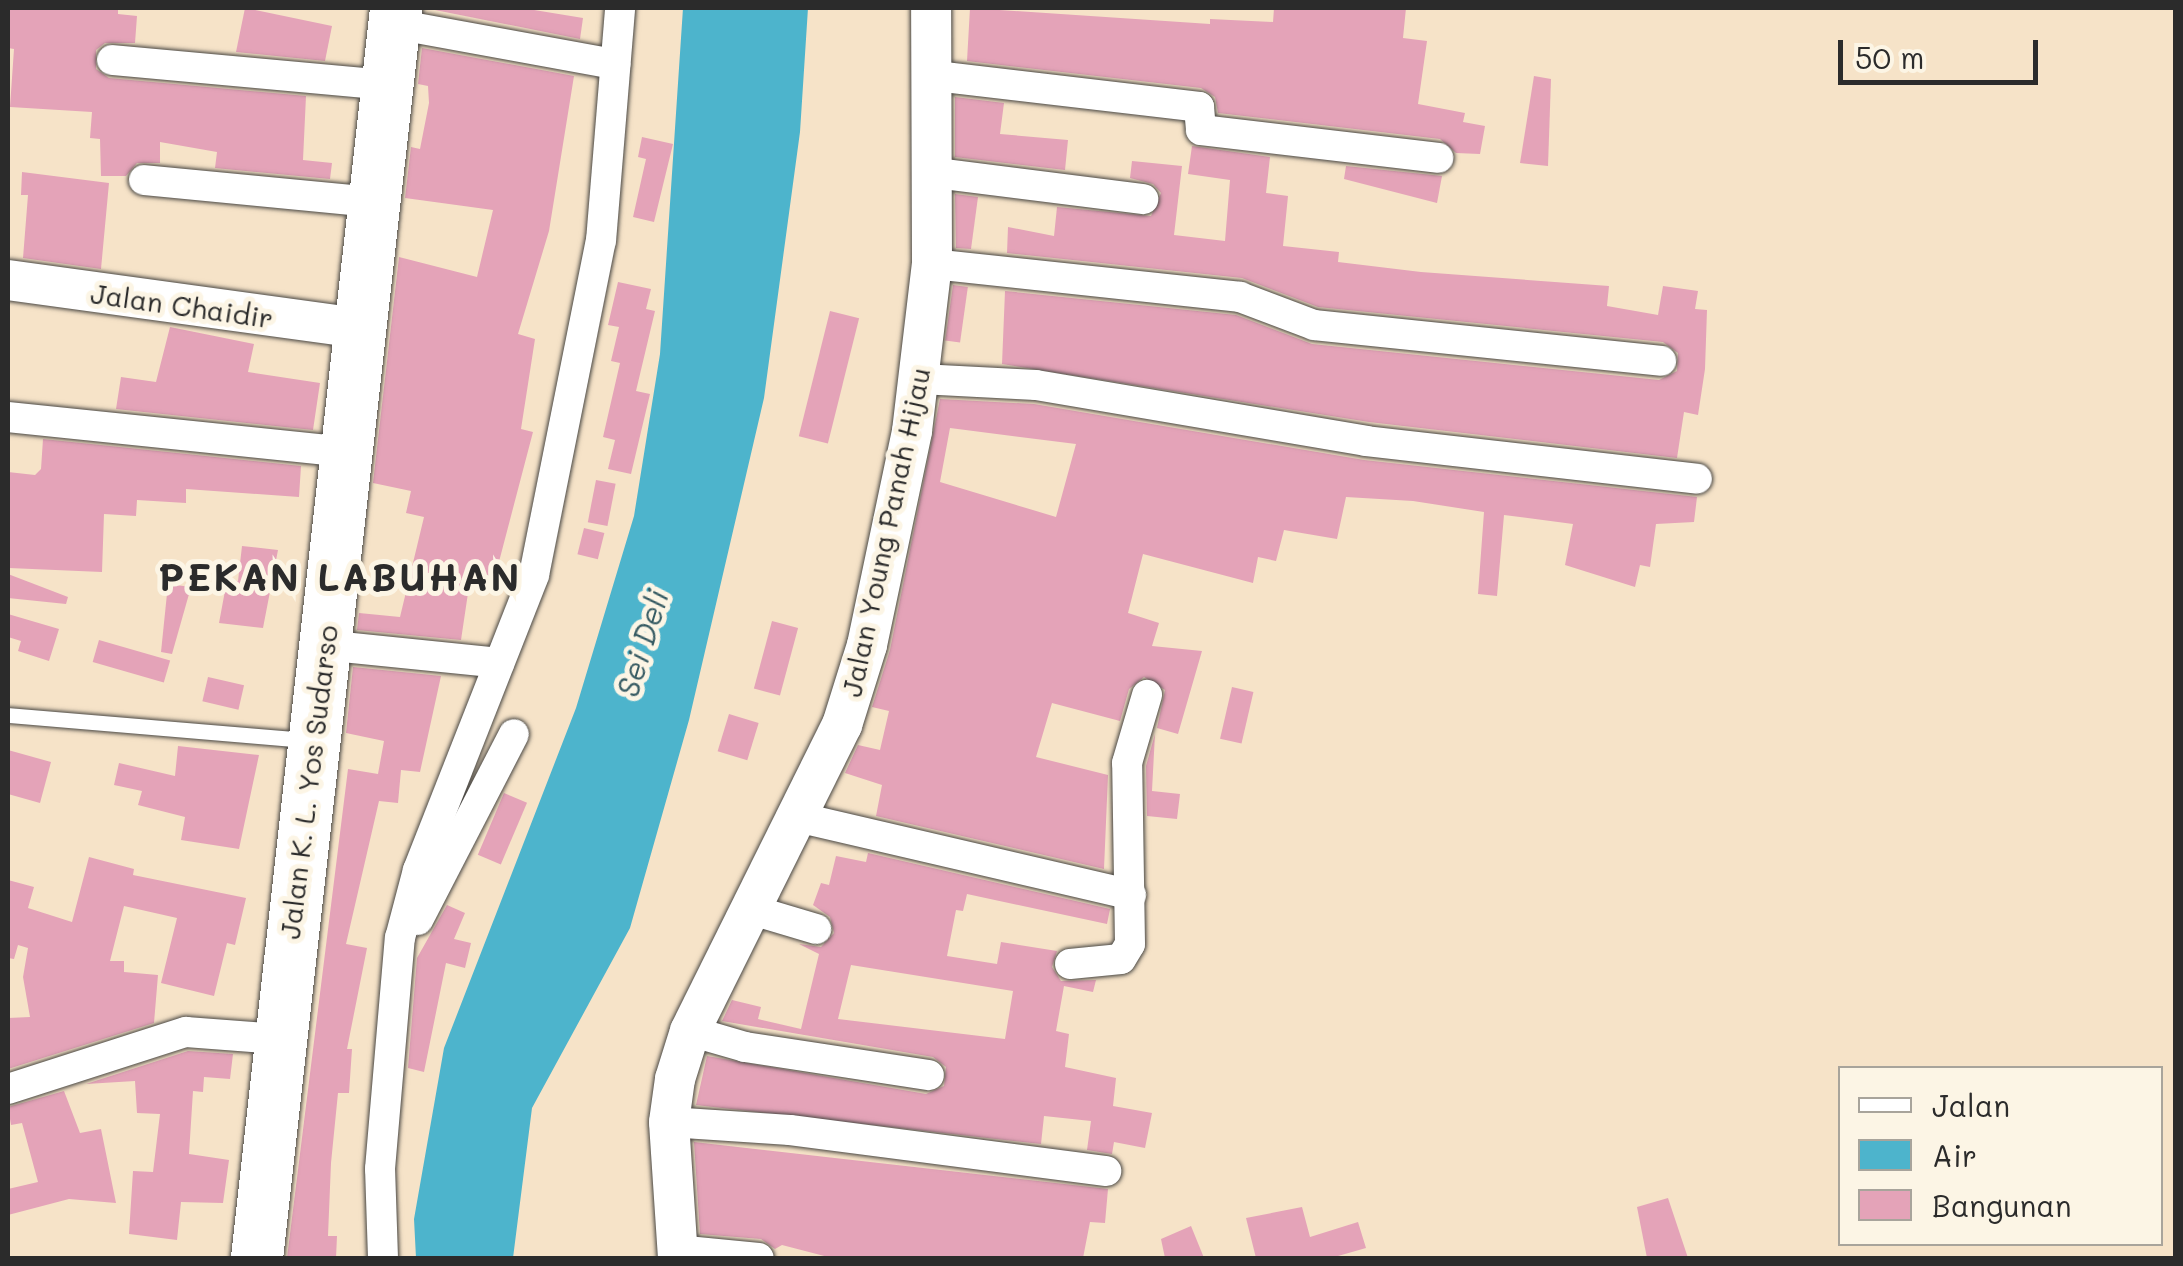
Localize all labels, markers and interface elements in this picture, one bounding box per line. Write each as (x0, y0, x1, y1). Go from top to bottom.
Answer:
scale bar (1843, 20, 2043, 82)
text: 50 m (1855, 37, 1925, 77)
street label: Jalan Chaidir (89, 276, 275, 334)
street label: Jalan Young Panah Hijau (834, 364, 936, 700)
district label: PEKAN LABUHAN (158, 554, 522, 600)
water label: Sei Deli (609, 585, 675, 701)
street label: Jalan K. L. Yos Sudarso (272, 623, 344, 941)
legend (1838, 1066, 2163, 1246)
text: Jalan (1932, 1085, 2010, 1125)
text: Air (1932, 1135, 1977, 1175)
text: Bangunan (1932, 1185, 2072, 1225)

